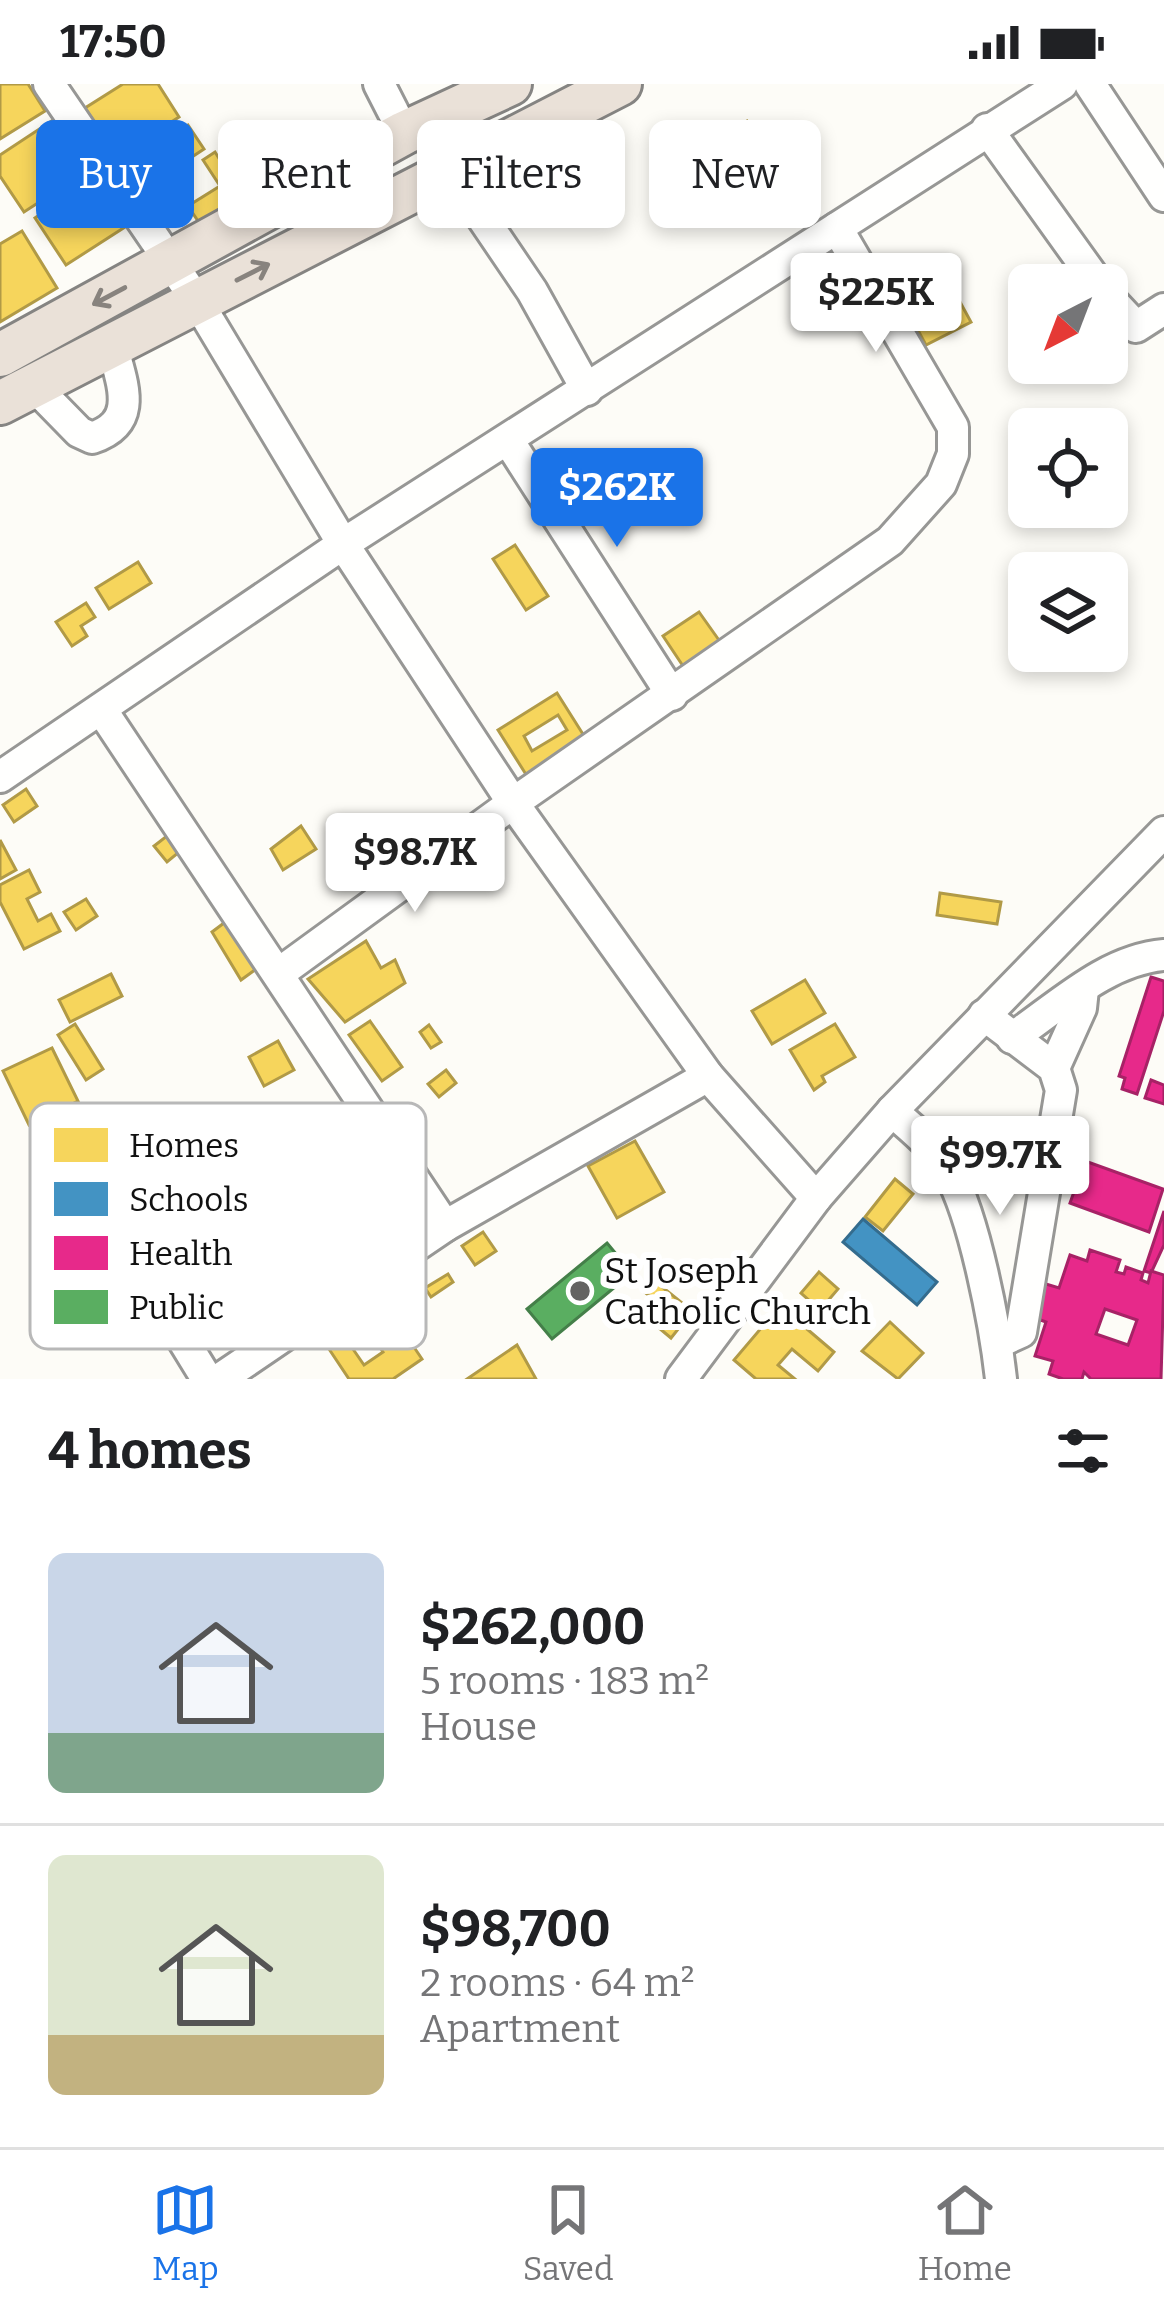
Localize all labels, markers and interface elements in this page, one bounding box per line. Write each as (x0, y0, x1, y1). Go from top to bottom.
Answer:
text: 17:50 (60, 15, 167, 69)
chip: Buy (36, 120, 194, 228)
chip: Rent (218, 120, 393, 228)
chip: Filters (417, 120, 625, 228)
chip: New (649, 120, 821, 228)
pin: $225K (792, 253, 960, 355)
one-way arrow (235, 260, 270, 283)
north arrow (1008, 264, 1128, 384)
map controls (1008, 264, 1128, 672)
text: $225K (818, 269, 934, 315)
one-way arrow (93, 285, 128, 308)
button: locate (1008, 408, 1128, 528)
pin: $262K (533, 448, 701, 550)
text: $262K (558, 464, 676, 510)
button: layers (1008, 552, 1128, 672)
pin: $98.7K (317, 813, 513, 915)
text: $98.7K (353, 829, 477, 875)
legend (30, 1103, 426, 1349)
pin: $99.7K (902, 1116, 1098, 1218)
text: Homes (129, 1126, 239, 1166)
text: $99.7K (938, 1132, 1062, 1178)
text: Schools (129, 1180, 248, 1220)
text: Health (129, 1234, 232, 1274)
place label: St Joseph Catholic Church (604, 1249, 871, 1334)
marker: St Joseph Catholic Church (567, 1278, 593, 1304)
text: Public (129, 1288, 224, 1328)
icon: filters (1050, 1418, 1116, 1484)
text: 4 homes (48, 1420, 252, 1482)
text: $262,000 (420, 1596, 645, 1658)
icon: home (144, 1601, 288, 1745)
text: 5 rooms · 183 m² (420, 1658, 709, 1704)
text: House (420, 1704, 537, 1750)
text: $98,700 (420, 1898, 611, 1960)
icon: home (144, 1903, 288, 2047)
text: 2 rooms · 64 m² (420, 1960, 695, 2006)
text: Apartment (420, 2006, 620, 2052)
tab: Map (152, 2177, 219, 2289)
tab: Saved (523, 2177, 613, 2289)
tab: Home (918, 2177, 1012, 2289)

